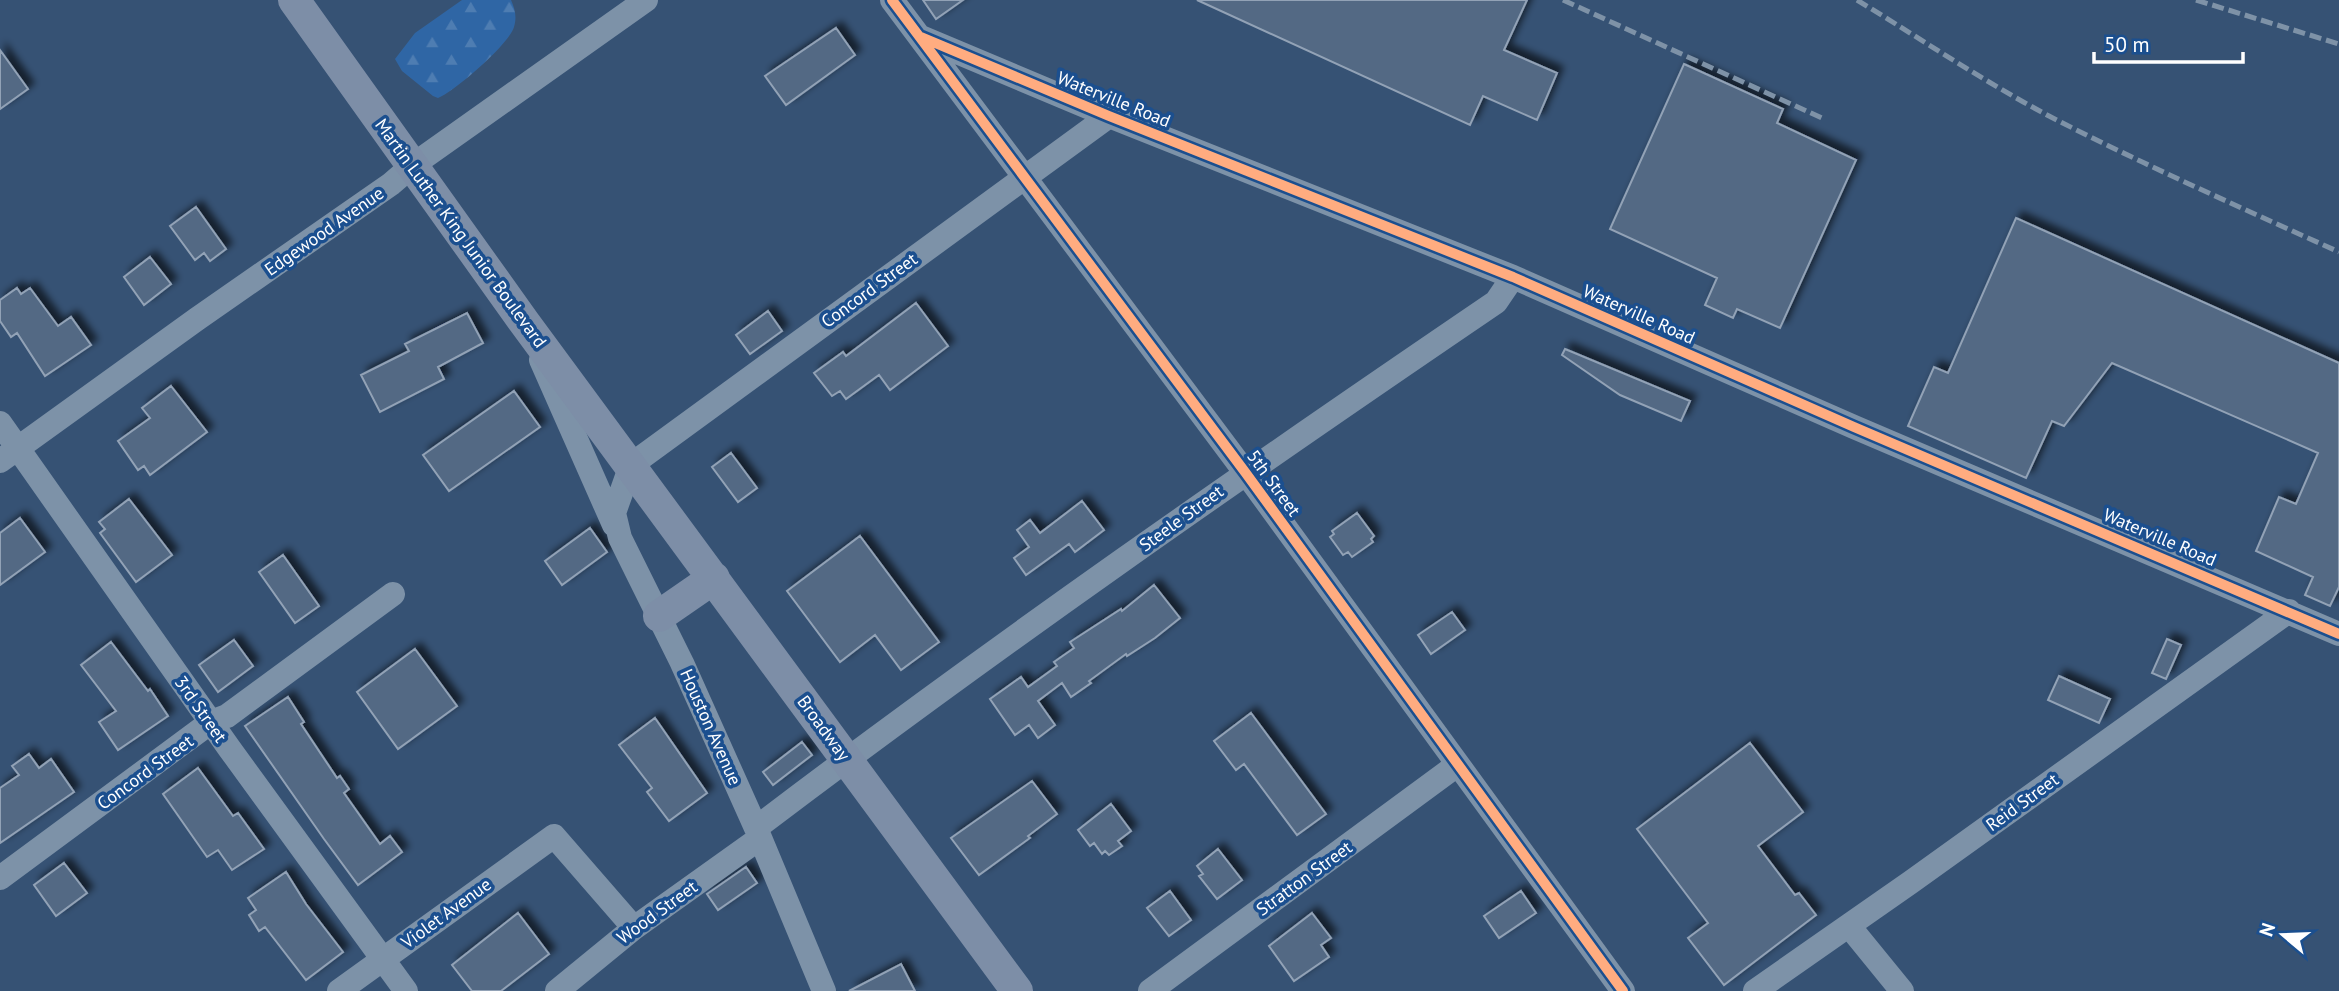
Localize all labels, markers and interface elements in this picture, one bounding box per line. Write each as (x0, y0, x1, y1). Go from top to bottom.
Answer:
scale bar (2094, 21, 2243, 65)
text: 50 m (2104, 31, 2150, 58)
street label: Waterville Road (1054, 66, 1174, 132)
street label: Martin Luther King Junior Boulevard (370, 114, 552, 352)
street label: Edgewood Avenue (260, 181, 388, 281)
street label: Concord Street (816, 247, 922, 333)
street label: Waterville Road (1579, 279, 1699, 349)
street label: 5th Street (1242, 445, 1306, 521)
street label: Steele Street (1134, 480, 1228, 556)
street label: Waterville Road (2100, 503, 2220, 571)
street label: Houston Avenue (675, 665, 747, 789)
street label: 3rd Street (170, 671, 232, 747)
street label: Broadway (793, 691, 856, 766)
street label: Concord Street (92, 729, 198, 815)
street label: Reid Street (1981, 768, 2063, 836)
street label: Stratton Street (1252, 835, 1356, 921)
street label: Violet Avenue (396, 873, 495, 954)
street label: Wood Street (612, 875, 702, 949)
north arrow (2248, 900, 2318, 970)
text: N (2254, 920, 2280, 939)

